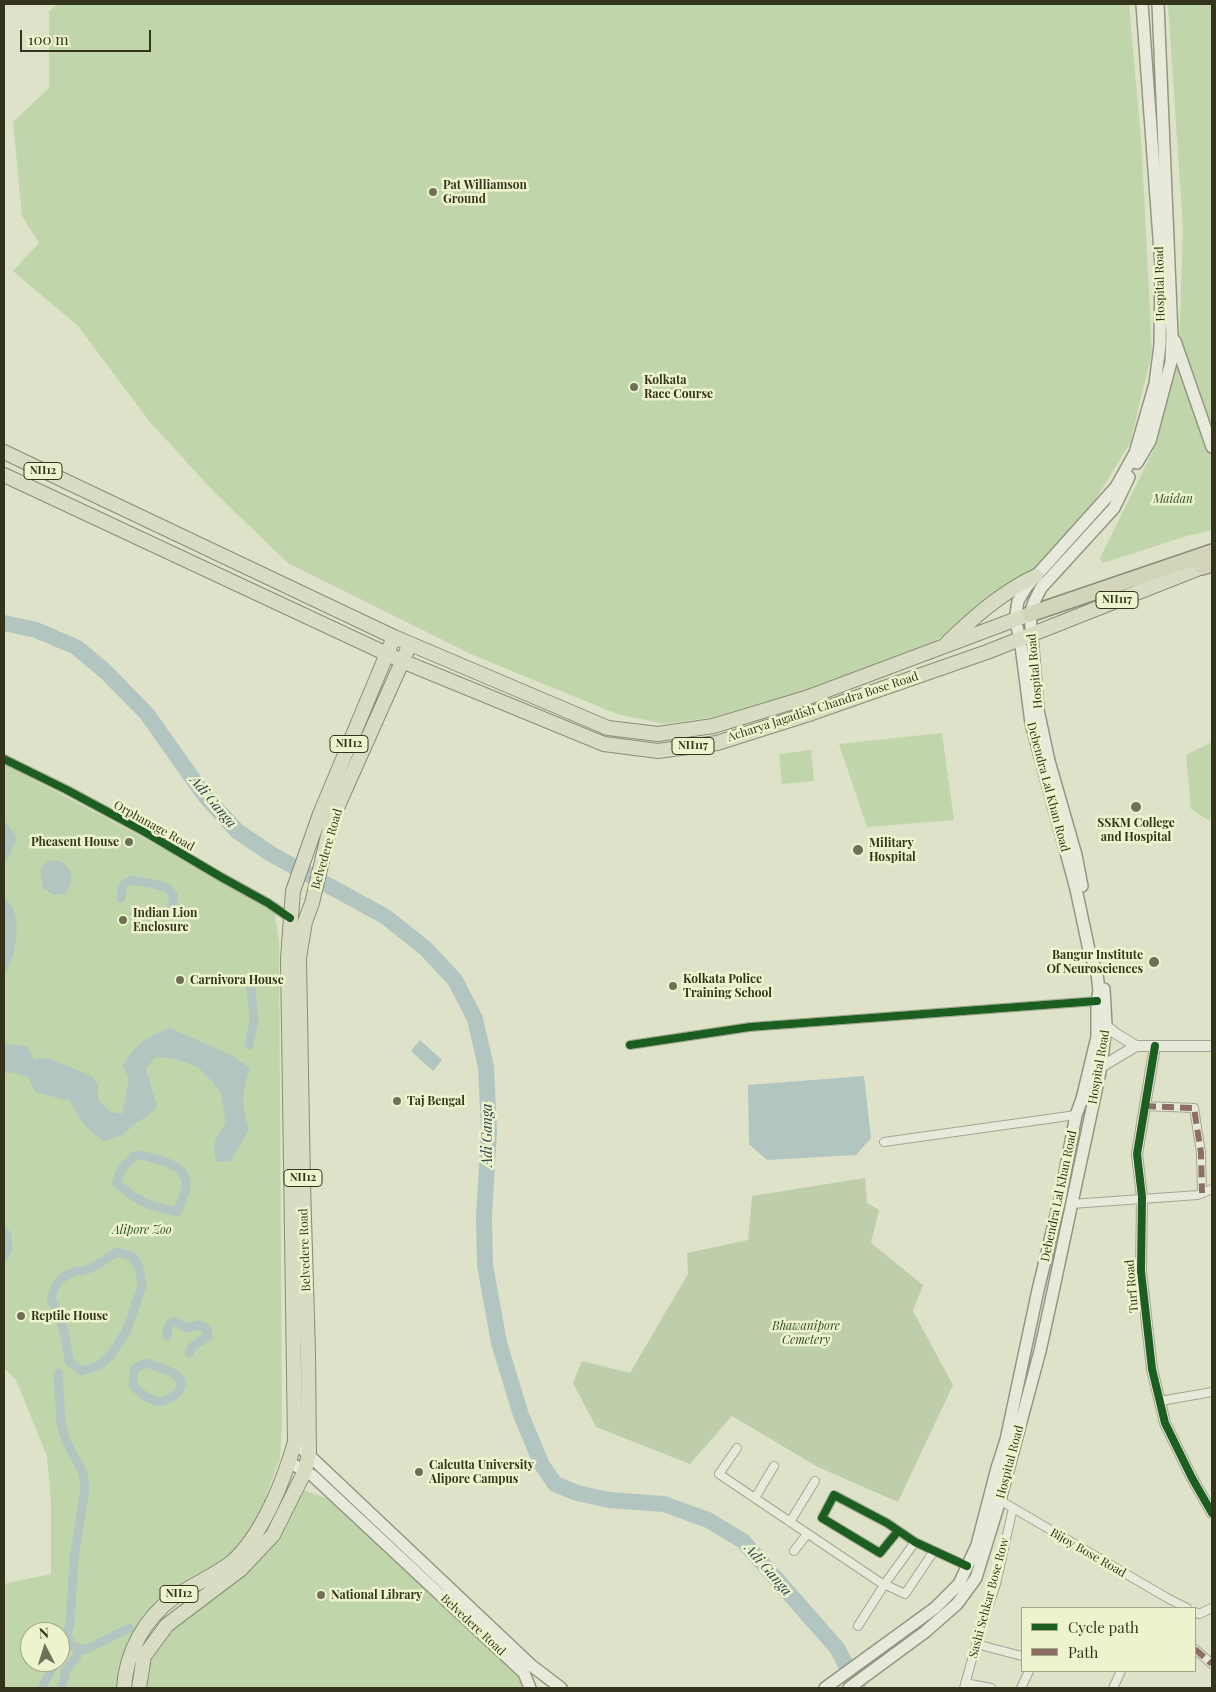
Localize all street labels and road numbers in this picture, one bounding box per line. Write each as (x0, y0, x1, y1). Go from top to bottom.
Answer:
street label: Hospital Road (1152, 246, 1168, 322)
road number: NH12 (24, 462, 62, 480)
road number: NH117 (1096, 592, 1138, 608)
street label: Hospital Road (1025, 633, 1045, 709)
street label: Acharya Jagadish Chandra Bose Road (726, 669, 920, 745)
street label: Debendra Lal Khan Road (1024, 721, 1072, 853)
road number: NH12 (330, 736, 368, 752)
road number: NH117 (672, 738, 714, 754)
street label: Orphanage Road (111, 798, 197, 854)
street label: Belvedere Road (309, 807, 345, 891)
street label: Hospital Road (1085, 1029, 1113, 1105)
street label: Debendra Lal Khan Road (1038, 1129, 1080, 1263)
road number: NH12 (284, 1170, 322, 1186)
street label: Belvedere Road (296, 1208, 314, 1292)
street label: Turf Road (1123, 1259, 1141, 1313)
street label: Hospital Road (993, 1424, 1027, 1500)
street label: Bijoy Bose Road (1047, 1525, 1129, 1581)
street label: Sashi Sehkar Bose Row (966, 1536, 1012, 1660)
road number: NH12 (160, 1586, 198, 1602)
street label: Belvedere Road (438, 1591, 508, 1659)

